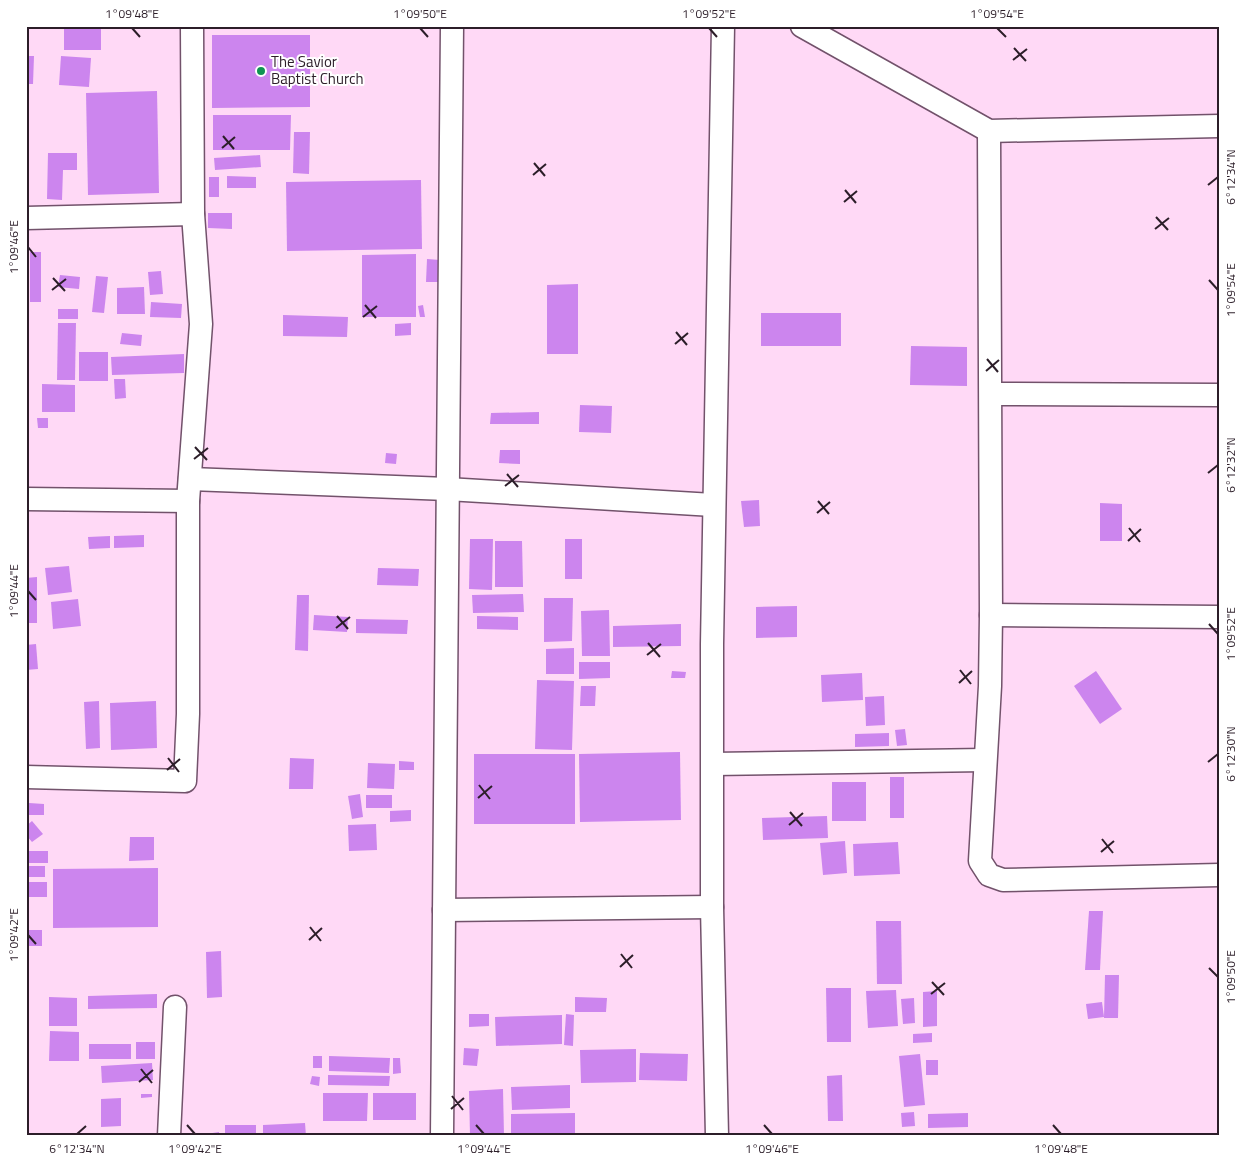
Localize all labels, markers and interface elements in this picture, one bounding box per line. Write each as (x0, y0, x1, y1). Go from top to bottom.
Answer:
text: 1°09'48"E (105, 4, 159, 23)
text: 1°09'50"E (393, 4, 447, 23)
text: 1°09'52"E (682, 4, 736, 23)
text: 1°09'54"E (970, 4, 1024, 23)
place label: The Savior Baptist Church (271, 50, 364, 90)
marker: The Savior Baptist Church (255, 65, 267, 77)
text: 6°12'34"N (1221, 149, 1240, 205)
text: 1°09'46"E (4, 220, 23, 274)
text: 1°09'54"E (1221, 263, 1240, 317)
text: 6°12'32"N (1221, 437, 1240, 493)
text: 1°09'44"E (4, 564, 23, 618)
text: 1°09'52"E (1221, 607, 1240, 661)
text: 6°12'30"N (1221, 726, 1240, 782)
text: 1°09'42"E (4, 908, 23, 962)
text: 1°09'50"E (1221, 950, 1240, 1004)
text: 6°12'34"N (49, 1139, 105, 1158)
text: 1°09'42"E (168, 1139, 222, 1158)
text: 1°09'44"E (457, 1139, 511, 1158)
text: 1°09'46"E (745, 1139, 799, 1158)
text: 1°09'48"E (1034, 1139, 1088, 1158)

